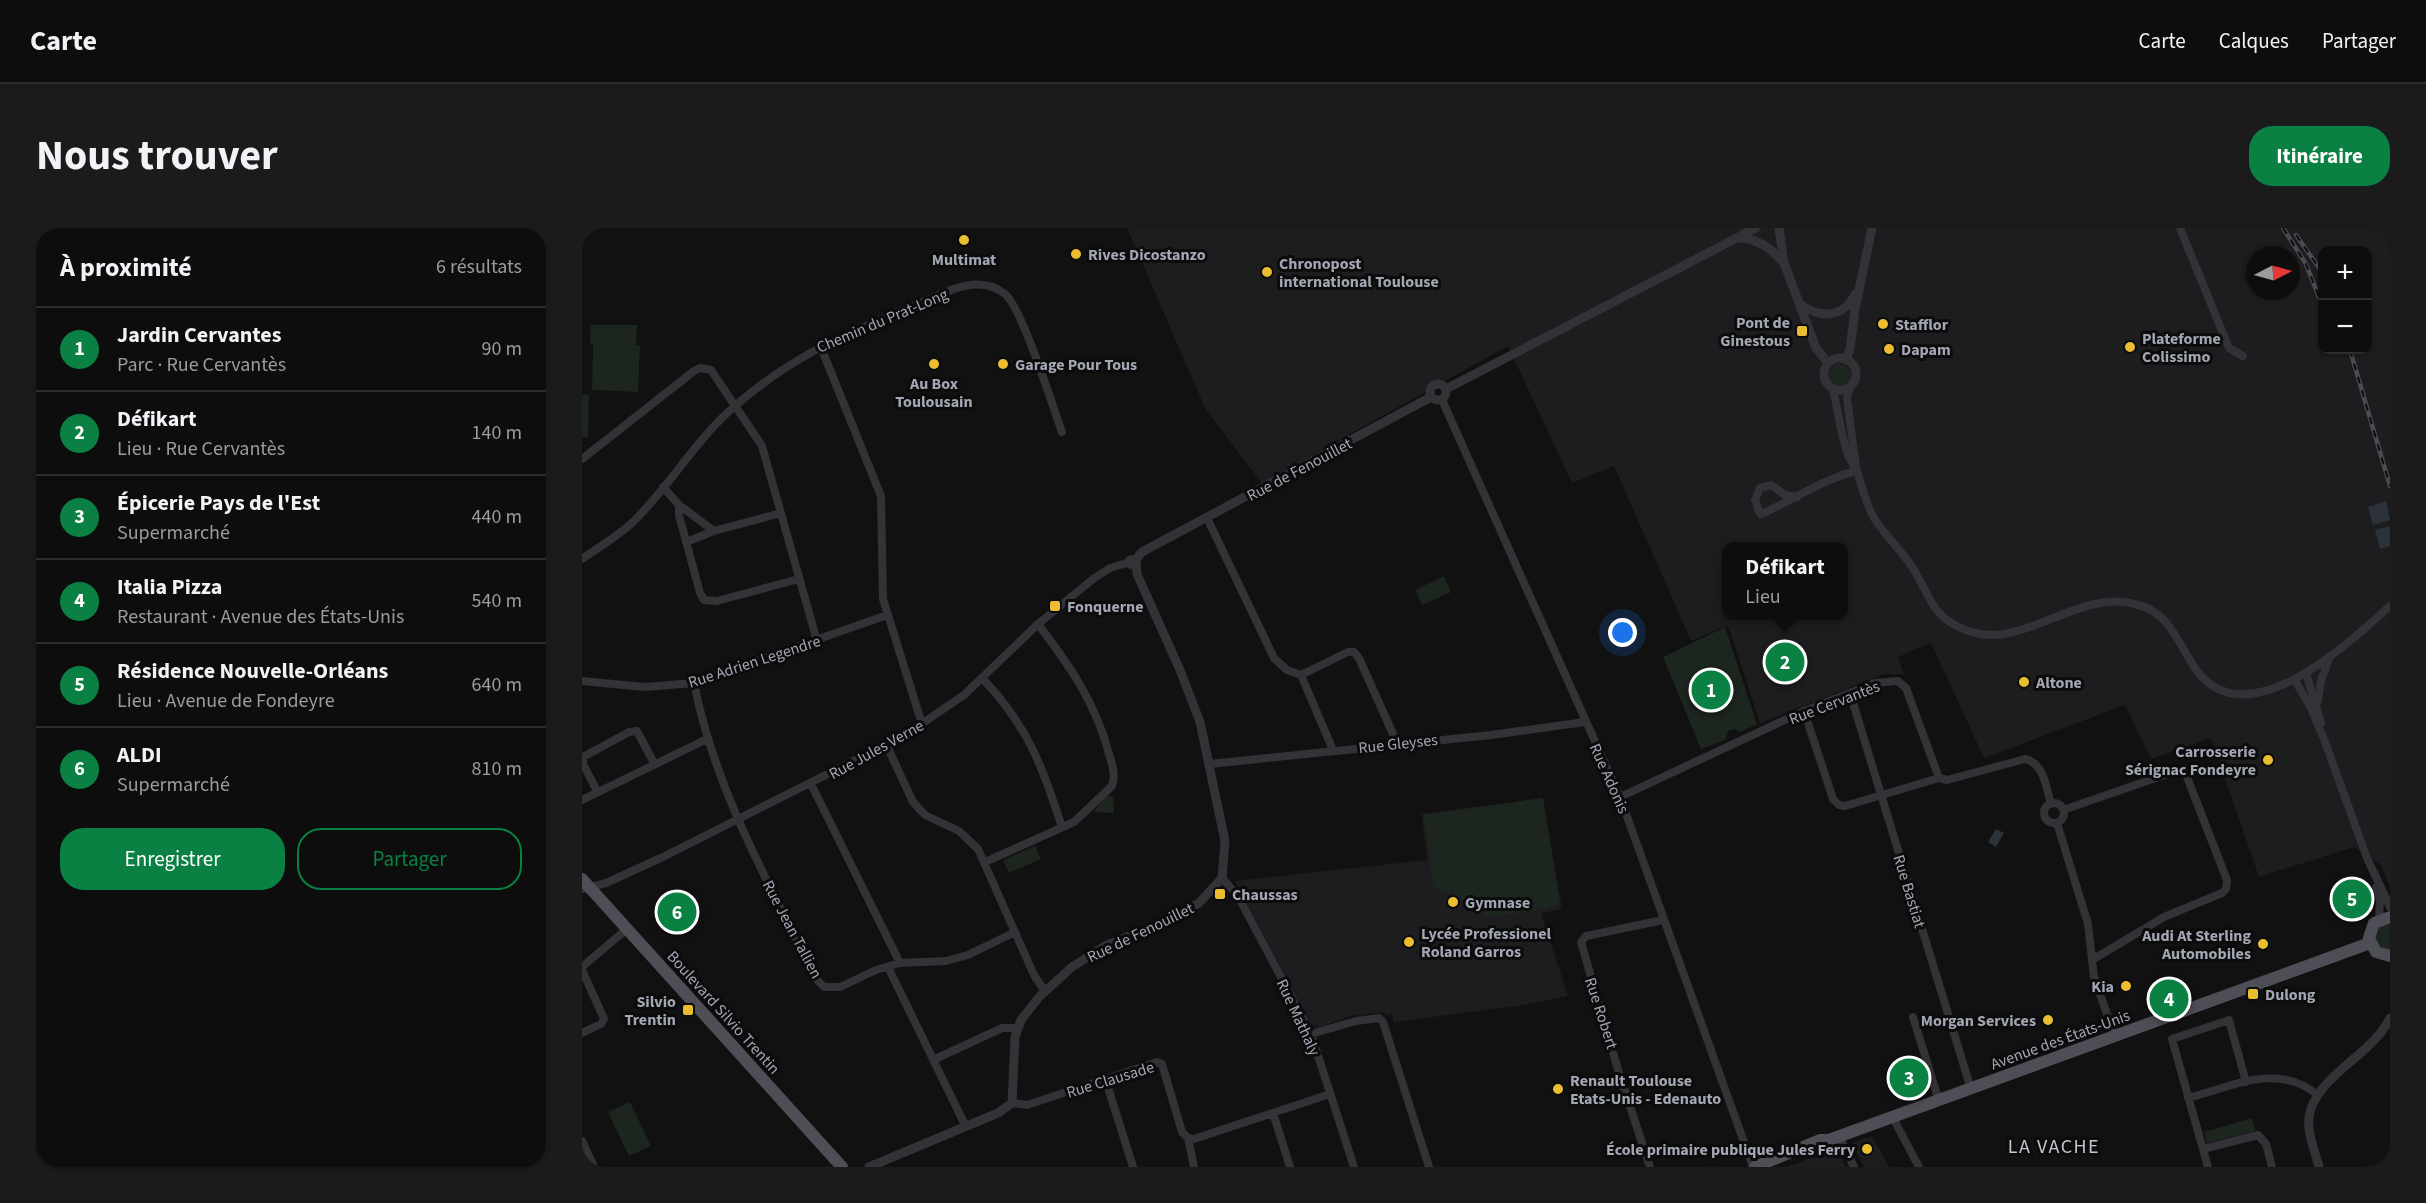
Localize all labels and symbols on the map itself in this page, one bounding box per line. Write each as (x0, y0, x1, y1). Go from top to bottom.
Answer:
marker: Multimat (957, 233, 971, 247)
place label: Rives Dicostanzo (1088, 244, 1206, 266)
north arrow (2246, 246, 2300, 300)
marker: Rives Dicostanzo (1069, 247, 1083, 261)
place label: Multimat (932, 249, 996, 271)
place label: Chronopost international Toulouse (1279, 253, 1439, 293)
marker: Chronopost international Toulouse (1260, 265, 1274, 279)
street label: Chemin du Prat-Long (813, 283, 952, 359)
place label: Pont de Ginestous (1720, 312, 1790, 352)
place label: Stafflor (1895, 314, 1949, 336)
marker: Stafflor (1876, 317, 1890, 331)
marker: Pont de Ginestous (1795, 324, 1809, 338)
place label: Plateforme Colissimo (2142, 328, 2221, 368)
place label: Dapam (1901, 339, 1951, 361)
marker: Plateforme Colissimo (2123, 340, 2137, 354)
marker: Dapam (1882, 342, 1896, 356)
place label: Garage Pour Tous (1015, 354, 1137, 376)
marker: Au Box Toulousain (927, 357, 941, 371)
marker: Garage Pour Tous (996, 357, 1010, 371)
place label: Au Box Toulousain (895, 373, 973, 413)
street label: Rue de Fenouillet (1243, 433, 1356, 507)
place label: Fonquerne (1067, 596, 1143, 618)
marker: Fonquerne (1048, 599, 1062, 613)
your location (1608, 618, 1637, 647)
street label: Rue Adrien Legendre (685, 630, 823, 694)
pin: 2 (1766, 640, 1804, 684)
pin: 1 (1692, 668, 1730, 712)
place label: Altone (2035, 672, 2082, 694)
street label: Rue Cervantès (1786, 675, 1883, 730)
marker: Altone (2017, 675, 2031, 689)
street label: Rue Jules Verne (825, 715, 928, 785)
street label: Rue Gleyses (1357, 729, 1439, 759)
street label: Rue Adonis (1584, 740, 1634, 817)
place label: Carrosserie Sérignac Fondeyre (2125, 741, 2256, 781)
marker: Carrosserie Sérignac Fondeyre (2261, 753, 2275, 767)
street label: Rue Bastiat (1888, 852, 1931, 931)
street label: Rue Jean Tallien (757, 876, 827, 983)
pin: 5 (2332, 876, 2372, 922)
place label: Chaussas (1232, 884, 1298, 906)
marker: Chaussas (1213, 887, 1227, 901)
pin: 6 (658, 890, 697, 934)
place label: Gymnase (1465, 892, 1530, 914)
marker: Gymnase (1446, 895, 1460, 909)
street label: Rue de Fenouillet (1083, 897, 1198, 968)
place label: Lycée Professionel Roland Garros (1421, 923, 1552, 963)
place label: Audi At Sterling Automobiles (2141, 925, 2251, 965)
marker: Lycée Professionel Roland Garros (1402, 935, 1416, 949)
marker: Audi At Sterling Automobiles (2256, 937, 2270, 951)
street label: Boulevard Silvio Trentin (662, 946, 785, 1079)
street label: Rue Robert (1579, 975, 1623, 1053)
street label: Rue Mathaly (1271, 976, 1326, 1060)
place label: Kia (2091, 976, 2114, 998)
pin: 4 (2150, 976, 2188, 1022)
marker: Kia (2119, 979, 2133, 993)
place label: Dulong (2265, 984, 2316, 1006)
marker: Dulong (2246, 987, 2260, 1001)
place label: Silvio Trentin (624, 991, 676, 1031)
marker: Silvio Trentin (681, 1003, 695, 1017)
street label: Avenue des États-Unis (1988, 1004, 2133, 1075)
place label: Morgan Services (1921, 1010, 2036, 1032)
marker: Morgan Services (2041, 1013, 2055, 1027)
street label: Rue Clausade (1064, 1056, 1157, 1104)
pin: 3 (1890, 1056, 1928, 1100)
place label: Renault Toulouse Etats-Unis - Edenauto (1570, 1070, 1721, 1110)
marker: Renault Toulouse Etats-Unis - Edenauto (1551, 1082, 1565, 1096)
district label: LA VACHE (2008, 1133, 2100, 1161)
place label: École primaire publique Jules Ferry (1606, 1139, 1856, 1161)
marker: École primaire publique Jules Ferry (1860, 1142, 1874, 1156)

